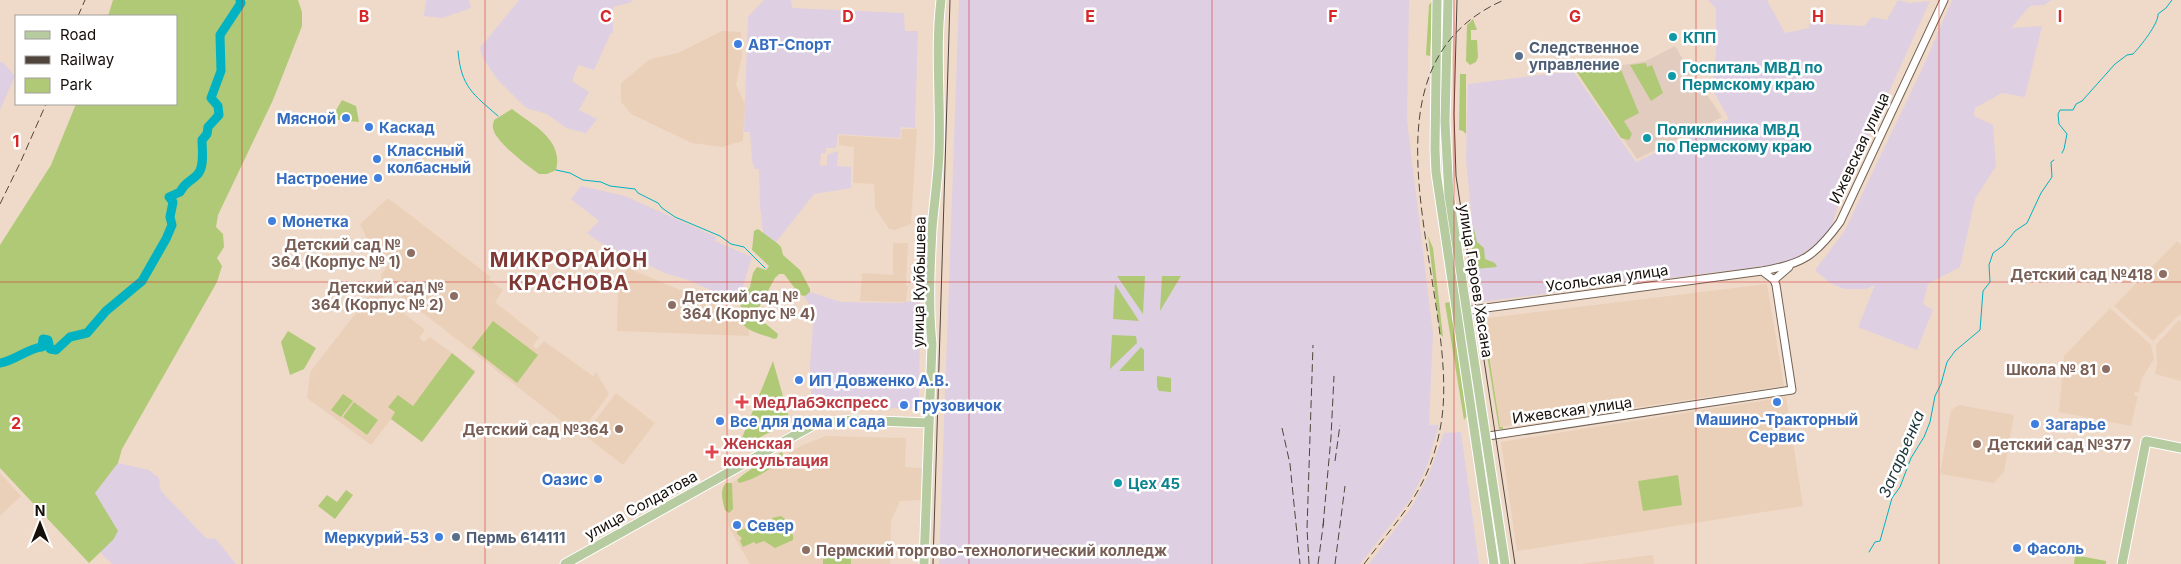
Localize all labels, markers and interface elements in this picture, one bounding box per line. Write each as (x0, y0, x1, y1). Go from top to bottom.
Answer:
text: B (359, 6, 369, 26)
text: C (600, 6, 612, 26)
text: D (842, 6, 854, 26)
text: E (1085, 6, 1095, 26)
text: F (1328, 6, 1338, 26)
text: G (1569, 6, 1581, 26)
text: H (1812, 6, 1824, 26)
text: I (2058, 6, 2062, 26)
legend (15, 15, 178, 105)
text: Road (60, 25, 96, 44)
place label: КПП (1683, 28, 1716, 47)
marker: КПП (1667, 31, 1679, 43)
place label: АВТ-Спорт (748, 35, 831, 54)
marker: АВТ-Спорт (732, 38, 744, 50)
place label: Следственное управление (1529, 38, 1639, 74)
text: Railway (60, 50, 115, 69)
marker: Следственное управление (1513, 50, 1525, 62)
place label: Госпиталь МВД по Пермскому краю (1682, 58, 1823, 94)
marker: Госпиталь МВД по Пермскому краю (1666, 70, 1678, 82)
text: Park (60, 75, 93, 94)
street label: Ижевская улица (1825, 89, 1893, 207)
place label: Мясной (277, 109, 336, 128)
marker: Мясной (340, 112, 352, 124)
place label: Каскад (379, 118, 435, 137)
place label: Поликлиника МВД по Пермскому краю (1657, 120, 1812, 156)
marker: Каскад (363, 121, 375, 133)
text: 1 (13, 131, 19, 151)
marker: Поликлиника МВД по Пермскому краю (1641, 132, 1653, 144)
place label: Классный колбасный (387, 141, 471, 177)
marker: Классный колбасный (371, 153, 383, 165)
place label: Настроение (276, 169, 368, 188)
marker: Настроение (372, 172, 384, 184)
street label: улица Героев Хасана (1454, 203, 1498, 359)
place label: Монетка (282, 212, 349, 231)
marker: Монетка (266, 215, 278, 227)
street label: улица Куйбышева (908, 216, 930, 348)
place label: Детский сад № 364 (Корпус № 1) (271, 235, 401, 271)
marker: Детский сад № 364 (Корпус № 1) (405, 247, 417, 259)
district label: МИКРОРАЙОН КРАСНОВА (490, 247, 648, 295)
street label: Усольская улица (1545, 260, 1669, 296)
place label: Детский сад №418 (2010, 265, 2153, 284)
marker: Детский сад №418 (2157, 268, 2169, 280)
place label: Детский сад № 364 (Корпус № 2) (311, 278, 444, 314)
place label: Детский сад № 364 (Корпус № 4) (682, 287, 816, 323)
marker: Детский сад № 364 (Корпус № 2) (448, 290, 460, 302)
marker: Детский сад № 364 (Корпус № 4) (666, 299, 678, 311)
place label: Школа № 81 (2006, 360, 2096, 379)
marker: Школа № 81 (2100, 363, 2112, 375)
place label: ИП Довженко А.В. (809, 371, 949, 390)
marker: ИП Довженко А.В. (793, 374, 805, 386)
street label: Ижевская улица (1511, 392, 1633, 428)
place label: МедЛабЭкспресс (753, 393, 889, 412)
marker: МедЛабЭкспресс (735, 395, 749, 409)
place label: Грузовичок (914, 396, 1002, 415)
marker: Машино-Тракторный Сервис (1771, 396, 1783, 408)
marker: Грузовичок (898, 399, 910, 411)
water label: Загарьенка (1874, 407, 1928, 500)
place label: Машино-Тракторный Сервис (1696, 410, 1858, 446)
place label: Все для дома и сада (730, 412, 886, 431)
text: 2 (11, 413, 21, 433)
marker: Все для дома и сада (714, 415, 726, 427)
place label: Загарье (2045, 415, 2106, 434)
marker: Загарье (2029, 418, 2041, 430)
place label: Детский сад №364 (463, 420, 609, 439)
marker: Детский сад №364 (613, 423, 625, 435)
place label: Женская консультация (723, 434, 828, 470)
place label: Детский сад №377 (1987, 435, 2132, 454)
marker: Детский сад №377 (1971, 438, 1983, 450)
marker: Женская консультация (705, 445, 719, 459)
street label: улица Солдатова (581, 466, 701, 544)
place label: Оазис (542, 470, 588, 489)
marker: Оазис (592, 473, 604, 485)
place label: Цех 45 (1128, 474, 1180, 493)
marker: Цех 45 (1112, 477, 1124, 489)
north arrow (15, 499, 65, 549)
text: N (35, 502, 45, 519)
place label: Север (747, 516, 794, 535)
marker: Север (731, 519, 743, 531)
place label: Меркурий-53 (324, 528, 429, 547)
place label: Пермь 614111 (466, 528, 565, 547)
marker: Меркурий-53 (433, 531, 445, 543)
marker: Пермь 614111 (450, 531, 462, 543)
place label: Фасоль (2027, 539, 2084, 558)
place label: Пермский торгово-технологический колледж (816, 541, 1167, 560)
marker: Фасоль (2011, 542, 2023, 554)
marker: Пермский торгово-технологический колледж (800, 544, 812, 556)

